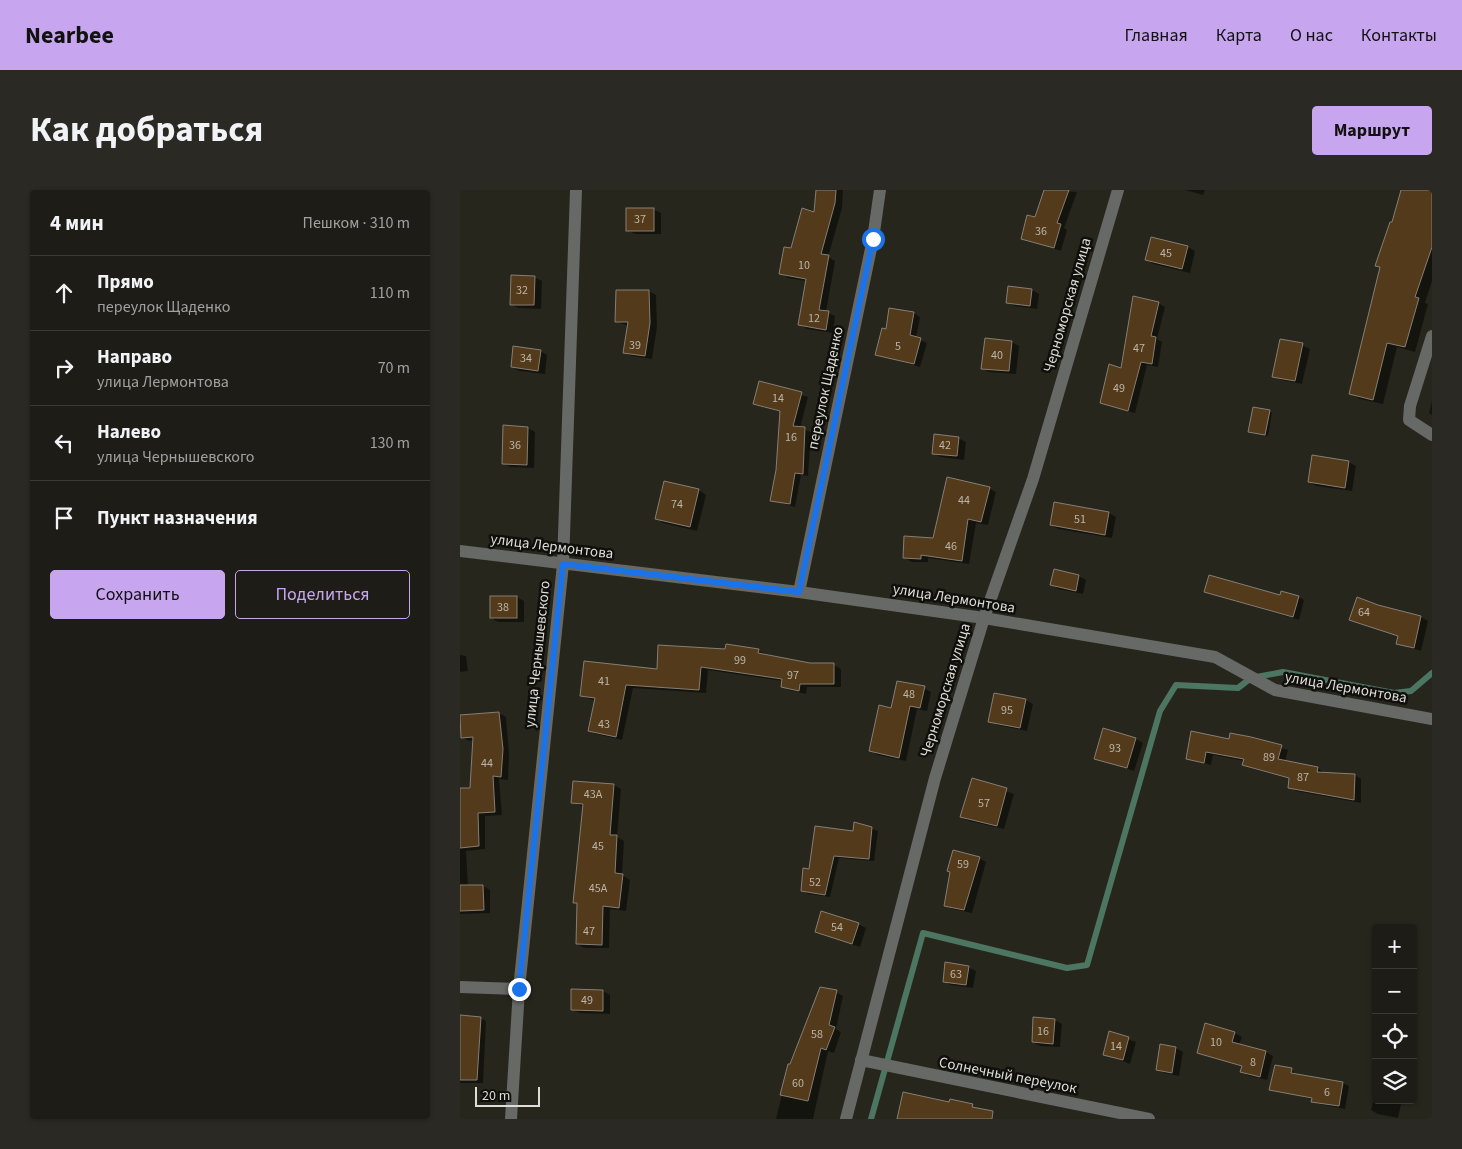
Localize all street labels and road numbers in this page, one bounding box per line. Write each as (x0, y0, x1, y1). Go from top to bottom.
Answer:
street label: Черноморская улица (1038, 235, 1097, 375)
street label: переулок Щаденко (802, 325, 849, 451)
street label: улица Лермонтова (489, 529, 615, 564)
street label: улица Лермонтова (891, 578, 1017, 619)
street label: улица Чернышевского (519, 580, 556, 729)
street label: Черноморская улица (915, 621, 976, 760)
street label: улица Лермонтова (1283, 666, 1409, 709)
street label: Солнечный переулок (937, 1052, 1079, 1099)

